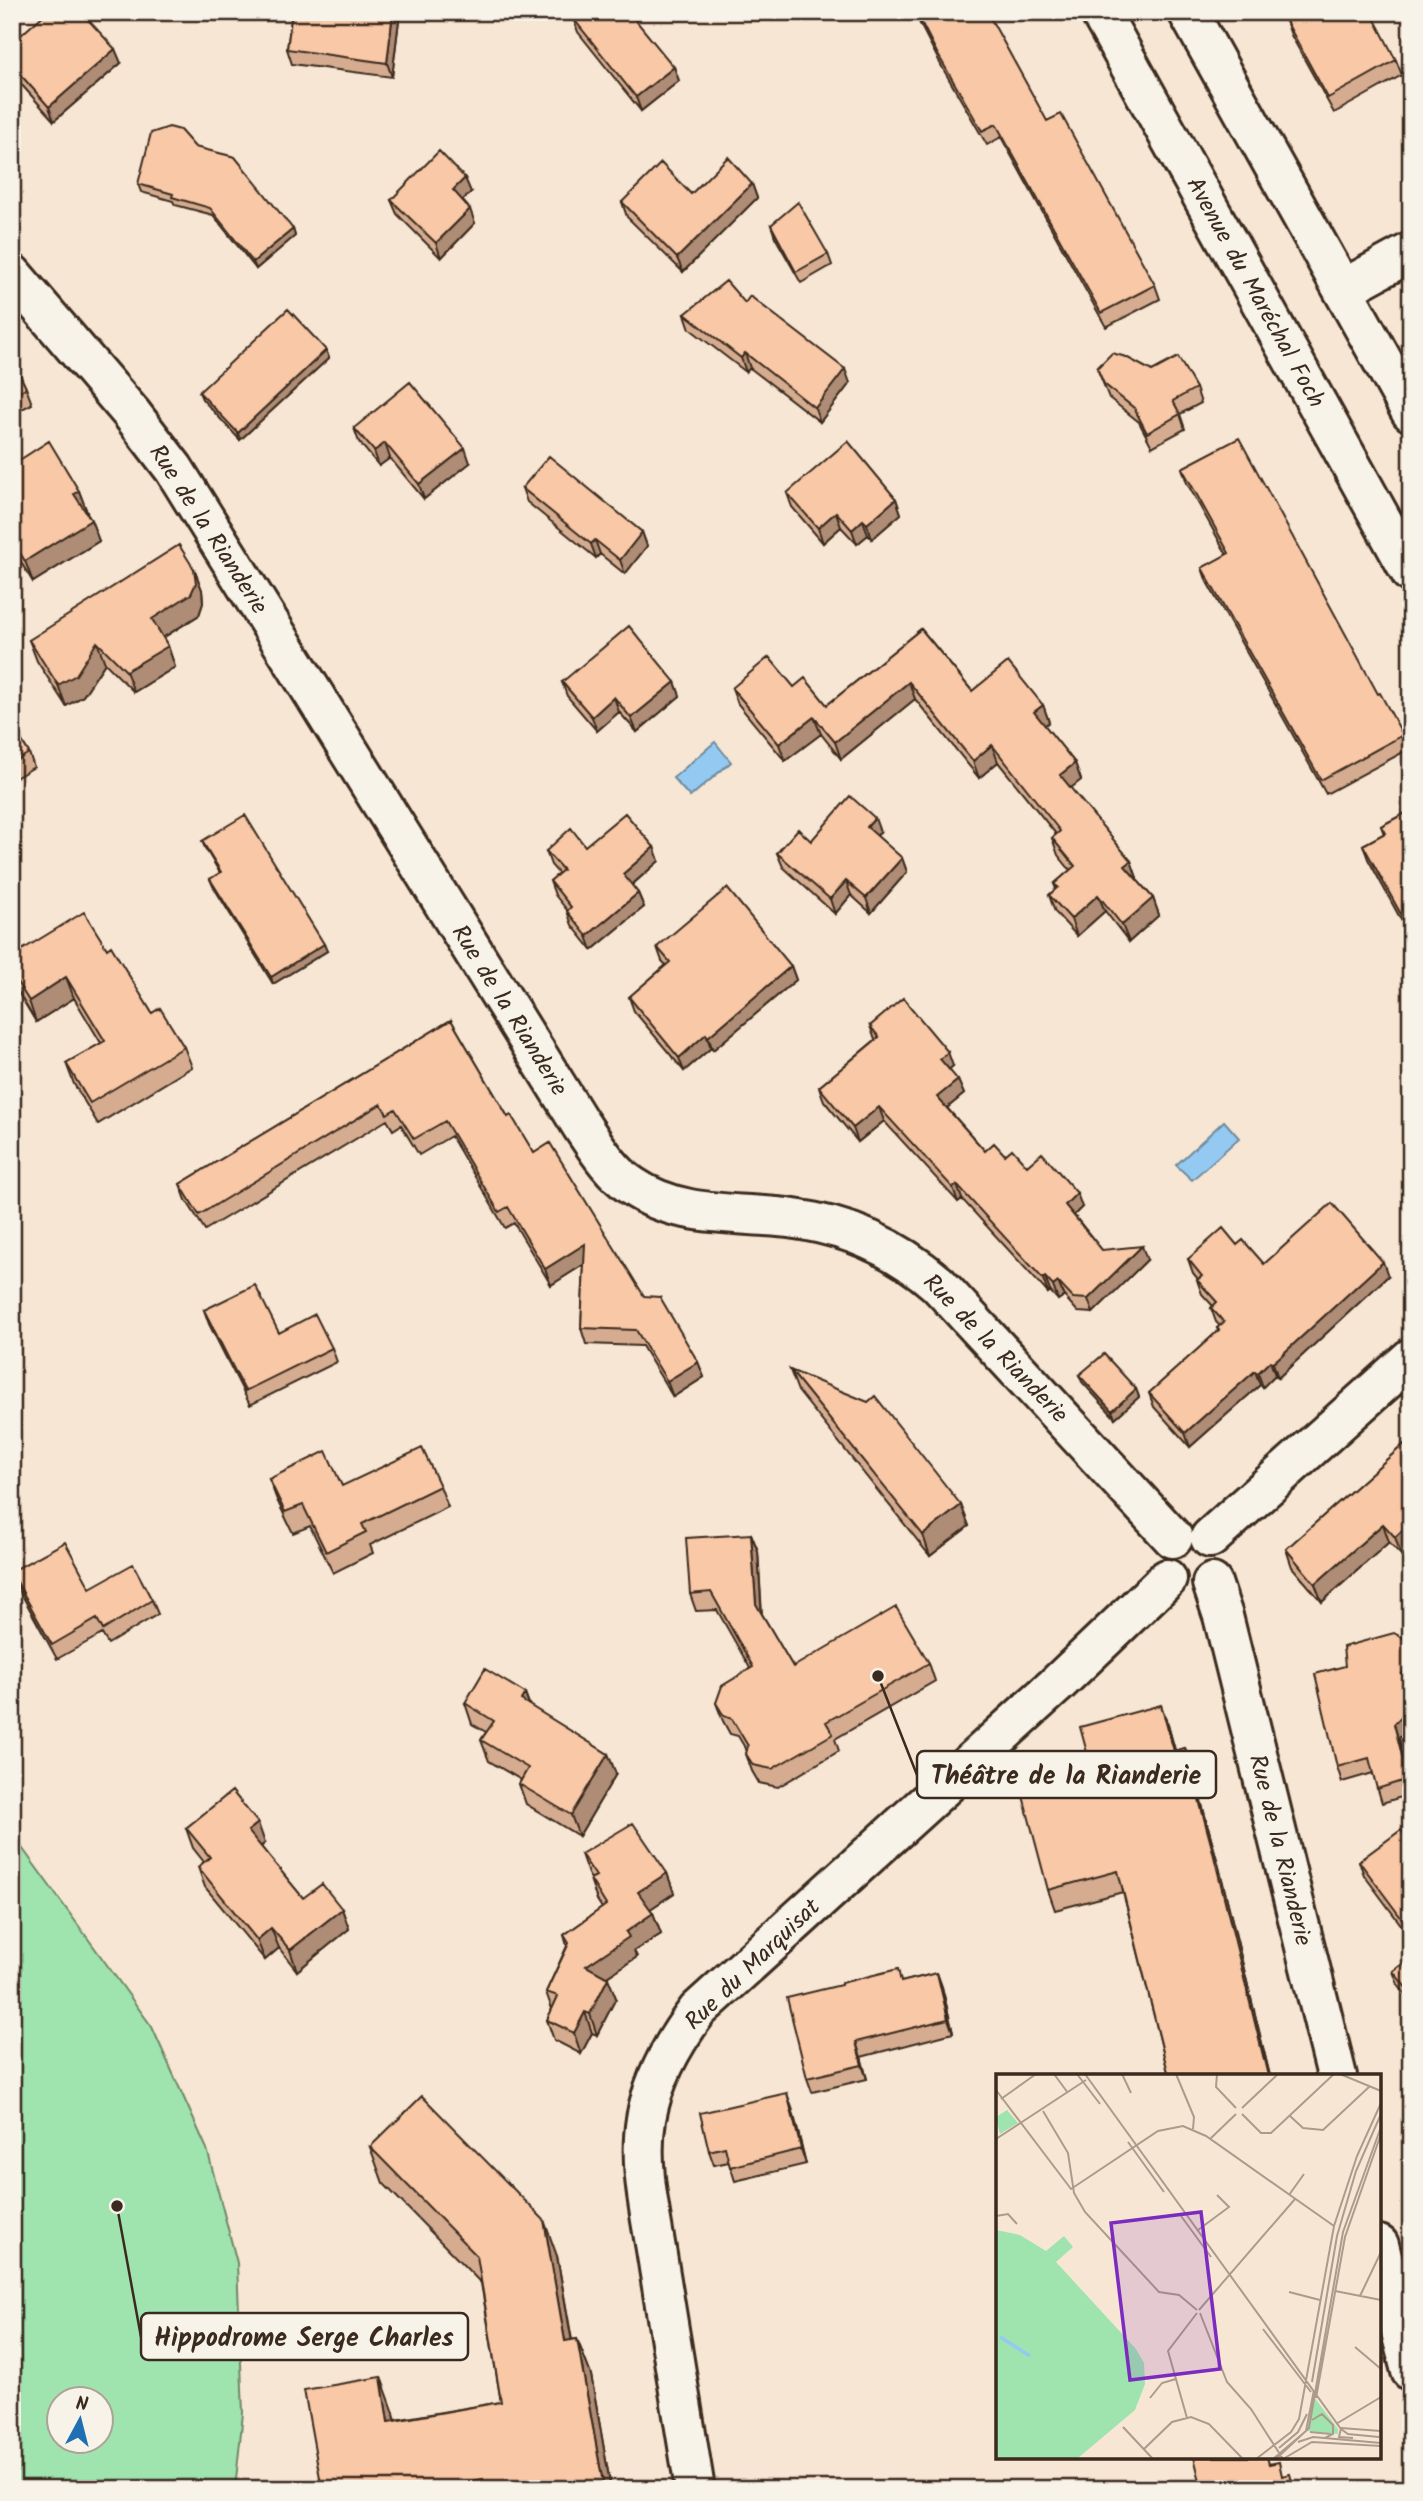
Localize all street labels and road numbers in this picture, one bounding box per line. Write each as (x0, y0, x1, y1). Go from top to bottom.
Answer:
street label: Avenue du Maréchal Foch (1175, 170, 1335, 416)
street label: Rue de la Rianderie (138, 437, 278, 623)
street label: Rue de la Rianderie (440, 917, 577, 1104)
street label: Rue de la Rianderie (913, 1265, 1077, 1433)
street label: Rue de la Rianderie (1237, 1750, 1322, 1950)
street label: Rue du Marquisat (676, 1889, 831, 2040)

